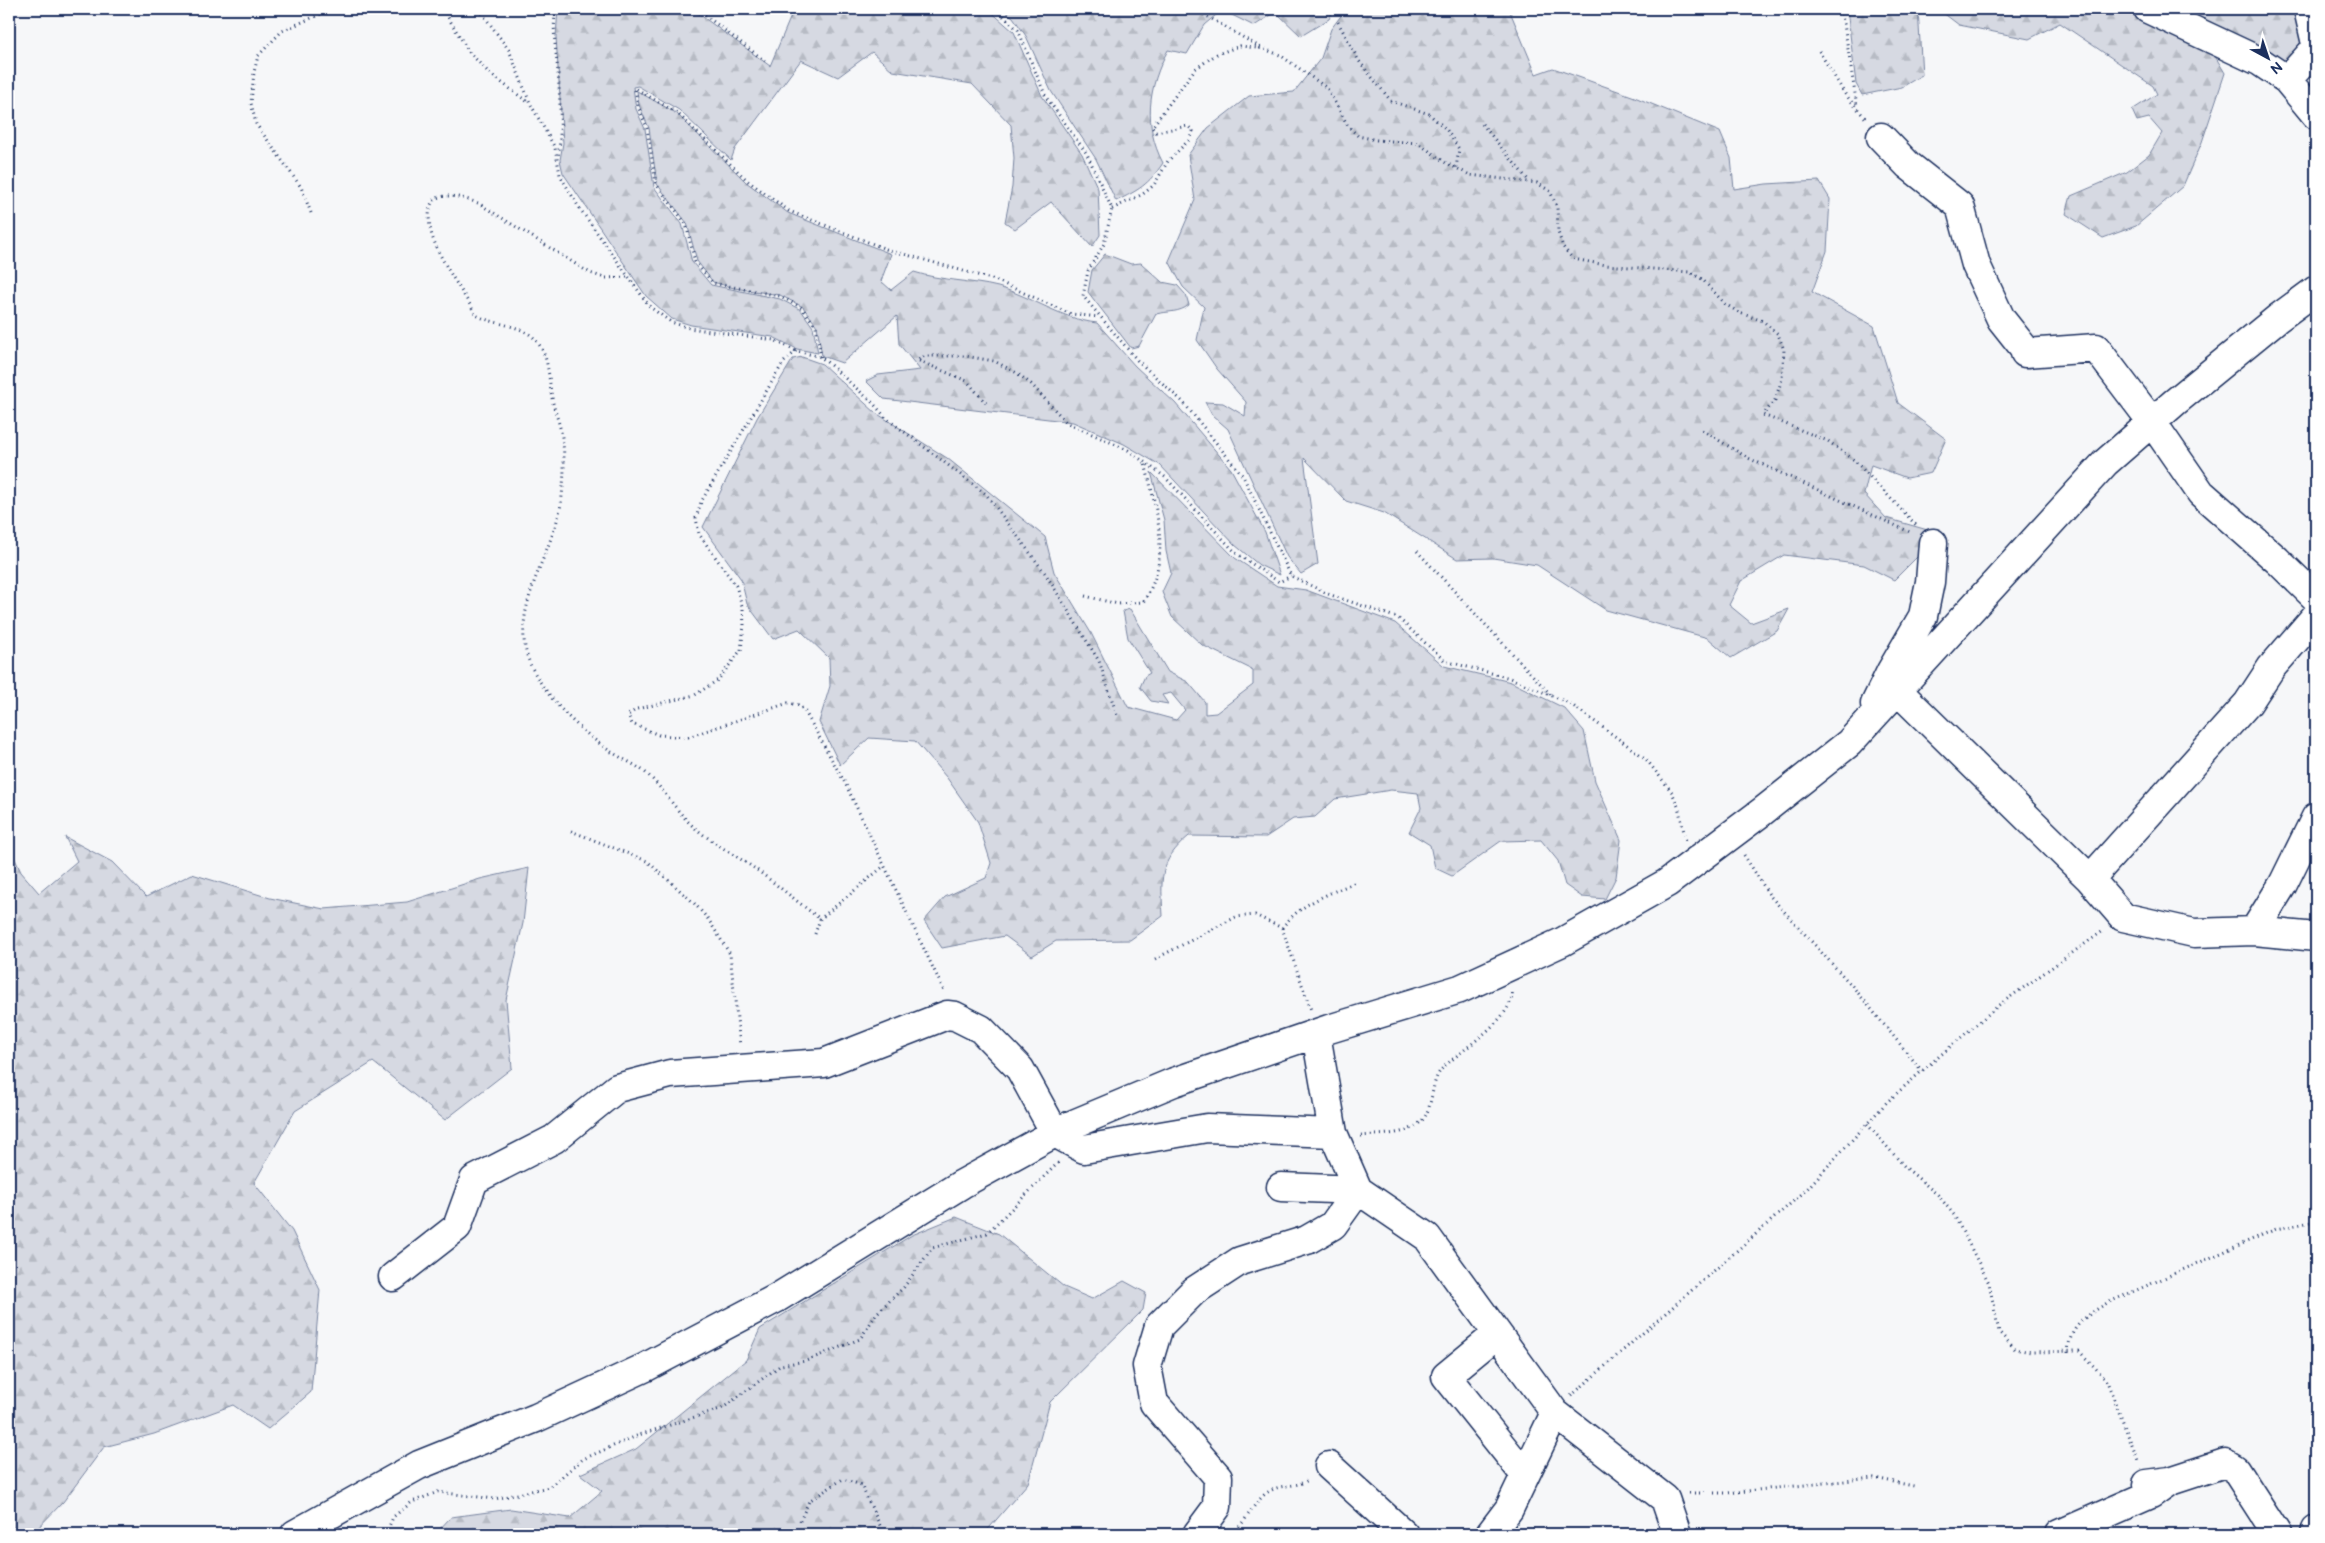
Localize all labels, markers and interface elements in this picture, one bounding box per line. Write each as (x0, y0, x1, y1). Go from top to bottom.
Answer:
north arrow (2242, 32, 2292, 82)
text: N (2267, 58, 2286, 77)

